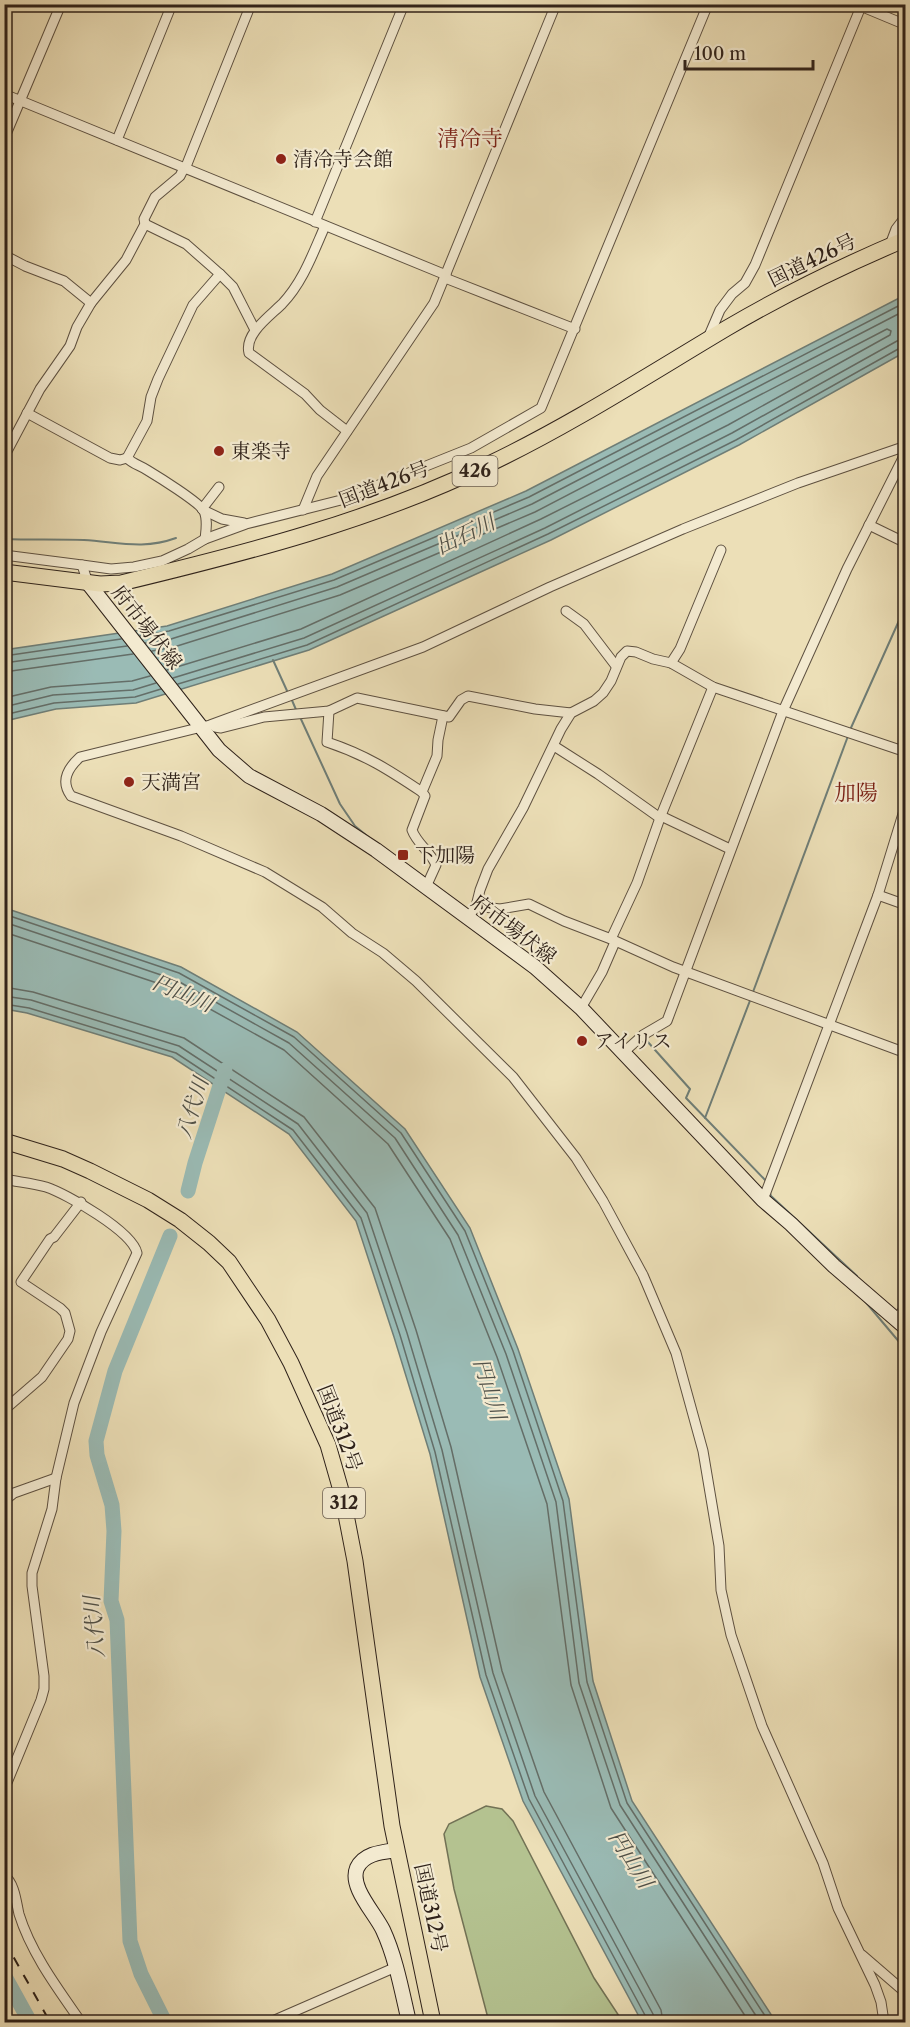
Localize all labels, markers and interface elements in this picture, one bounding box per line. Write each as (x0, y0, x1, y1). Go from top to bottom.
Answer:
scale bar (685, 33, 812, 71)
text: 100 m (694, 43, 746, 65)
district label: 清冷寺 (437, 125, 503, 152)
place label: 清冷寺会館 (293, 147, 393, 171)
marker: 清冷寺会館 (274, 152, 288, 166)
street label: 国道426号 (764, 228, 860, 292)
place label: 東楽寺 (231, 439, 291, 463)
marker: 東楽寺 (212, 444, 226, 458)
street label: 国道426号 (335, 456, 433, 512)
road number: 426 (452, 456, 498, 486)
water label: 出石川 (431, 508, 501, 559)
street label: 府市場伏線 (107, 580, 187, 674)
place label: 天満宮 (141, 770, 201, 794)
marker: 天満宮 (122, 775, 136, 789)
district label: 加陽 (834, 779, 878, 806)
place label: 下加陽 (415, 843, 475, 867)
marker: 下加陽 (396, 848, 410, 862)
street label: 府市場伏線 (467, 889, 561, 969)
water label: 円山川 (149, 969, 219, 1018)
place label: アイリス (594, 1029, 672, 1053)
marker: アイリス (575, 1034, 589, 1048)
water label: 八代川 (171, 1072, 214, 1142)
water label: 円山川 (469, 1355, 512, 1425)
street label: 国道312号 (313, 1381, 367, 1475)
road number: 312 (323, 1488, 365, 1518)
water label: 八代川 (79, 1593, 109, 1659)
water label: 円山川 (604, 1826, 659, 1894)
street label: 国道312号 (410, 1861, 452, 1955)

